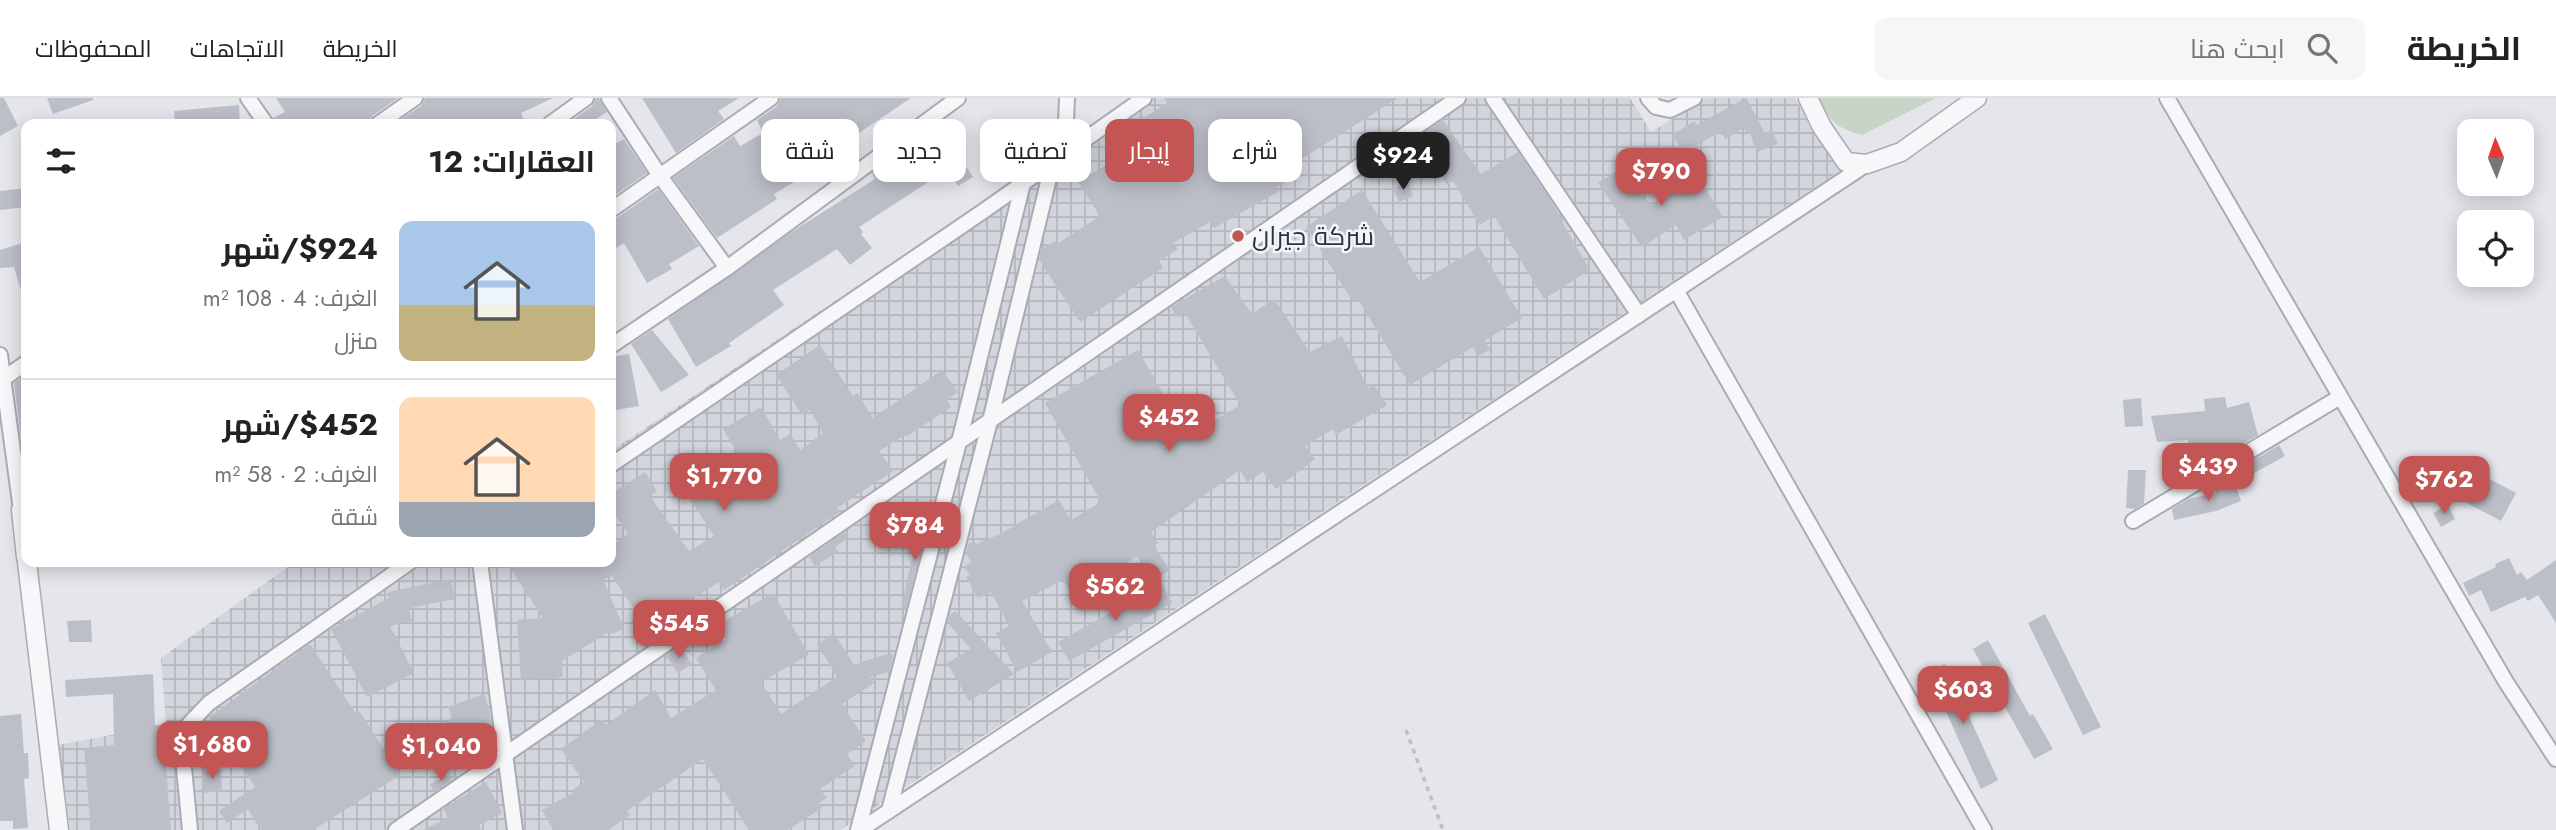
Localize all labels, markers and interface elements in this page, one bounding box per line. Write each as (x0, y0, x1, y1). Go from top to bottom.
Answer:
search box (1875, 17, 2365, 80)
text: الخريطة (2407, 25, 2521, 72)
icon: search (2303, 29, 2341, 67)
text: ابحث هنا (2190, 30, 2285, 68)
text: المحفوظات (35, 31, 152, 66)
text: الاتجاهات (190, 31, 285, 66)
text: الخريطة (323, 31, 398, 66)
chip: شقة (761, 119, 859, 182)
chip: جديد (873, 119, 966, 182)
chip: تصفية (980, 119, 1091, 182)
chip: إيجار (1105, 119, 1194, 182)
chip: شراء (1208, 119, 1302, 182)
north arrow (2457, 119, 2534, 196)
map controls (2457, 119, 2534, 287)
pin: $924 (1362, 132, 1444, 192)
text: $924 (1373, 138, 1433, 172)
text: العقارات: 12 (428, 140, 595, 183)
icon: filters (42, 142, 80, 180)
pin: $790 (1620, 148, 1702, 208)
text: $790 (1632, 154, 1690, 188)
button: locate (2457, 210, 2534, 287)
place label: شركة جيران (1252, 217, 1374, 255)
text: $924/شهر (222, 227, 378, 270)
marker: شركة جيران (1230, 228, 1246, 244)
icon: home (455, 249, 539, 333)
text: الغرف: 4 · 108 m² (203, 281, 378, 315)
text: منزل (334, 324, 378, 358)
pin: $452 (1128, 394, 1210, 454)
text: $452 (1139, 400, 1199, 434)
text: $452/شهر (222, 403, 378, 446)
icon: home (455, 425, 539, 509)
pin: $439 (2167, 444, 2249, 503)
text: $439 (2178, 449, 2238, 483)
pin: $1,770 (667, 454, 781, 513)
pin: $762 (2403, 456, 2485, 516)
text: الغرف: 2 · 58 m² (214, 457, 378, 491)
text: $1,770 (686, 459, 762, 493)
text: $762 (2415, 462, 2473, 496)
text: شقة (331, 500, 378, 534)
pin: $784 (874, 503, 956, 562)
text: $784 (886, 508, 944, 542)
pin: $562 (1074, 564, 1156, 623)
text: $562 (1085, 569, 1145, 603)
pin: $545 (638, 601, 720, 660)
text: $545 (649, 606, 709, 640)
pin: $603 (1922, 666, 2004, 726)
text: $603 (1933, 672, 1993, 706)
pin: $1,680 (155, 722, 269, 781)
pin: $1,040 (384, 724, 498, 783)
text: $1,680 (173, 727, 251, 761)
text: $1,040 (401, 729, 481, 763)

